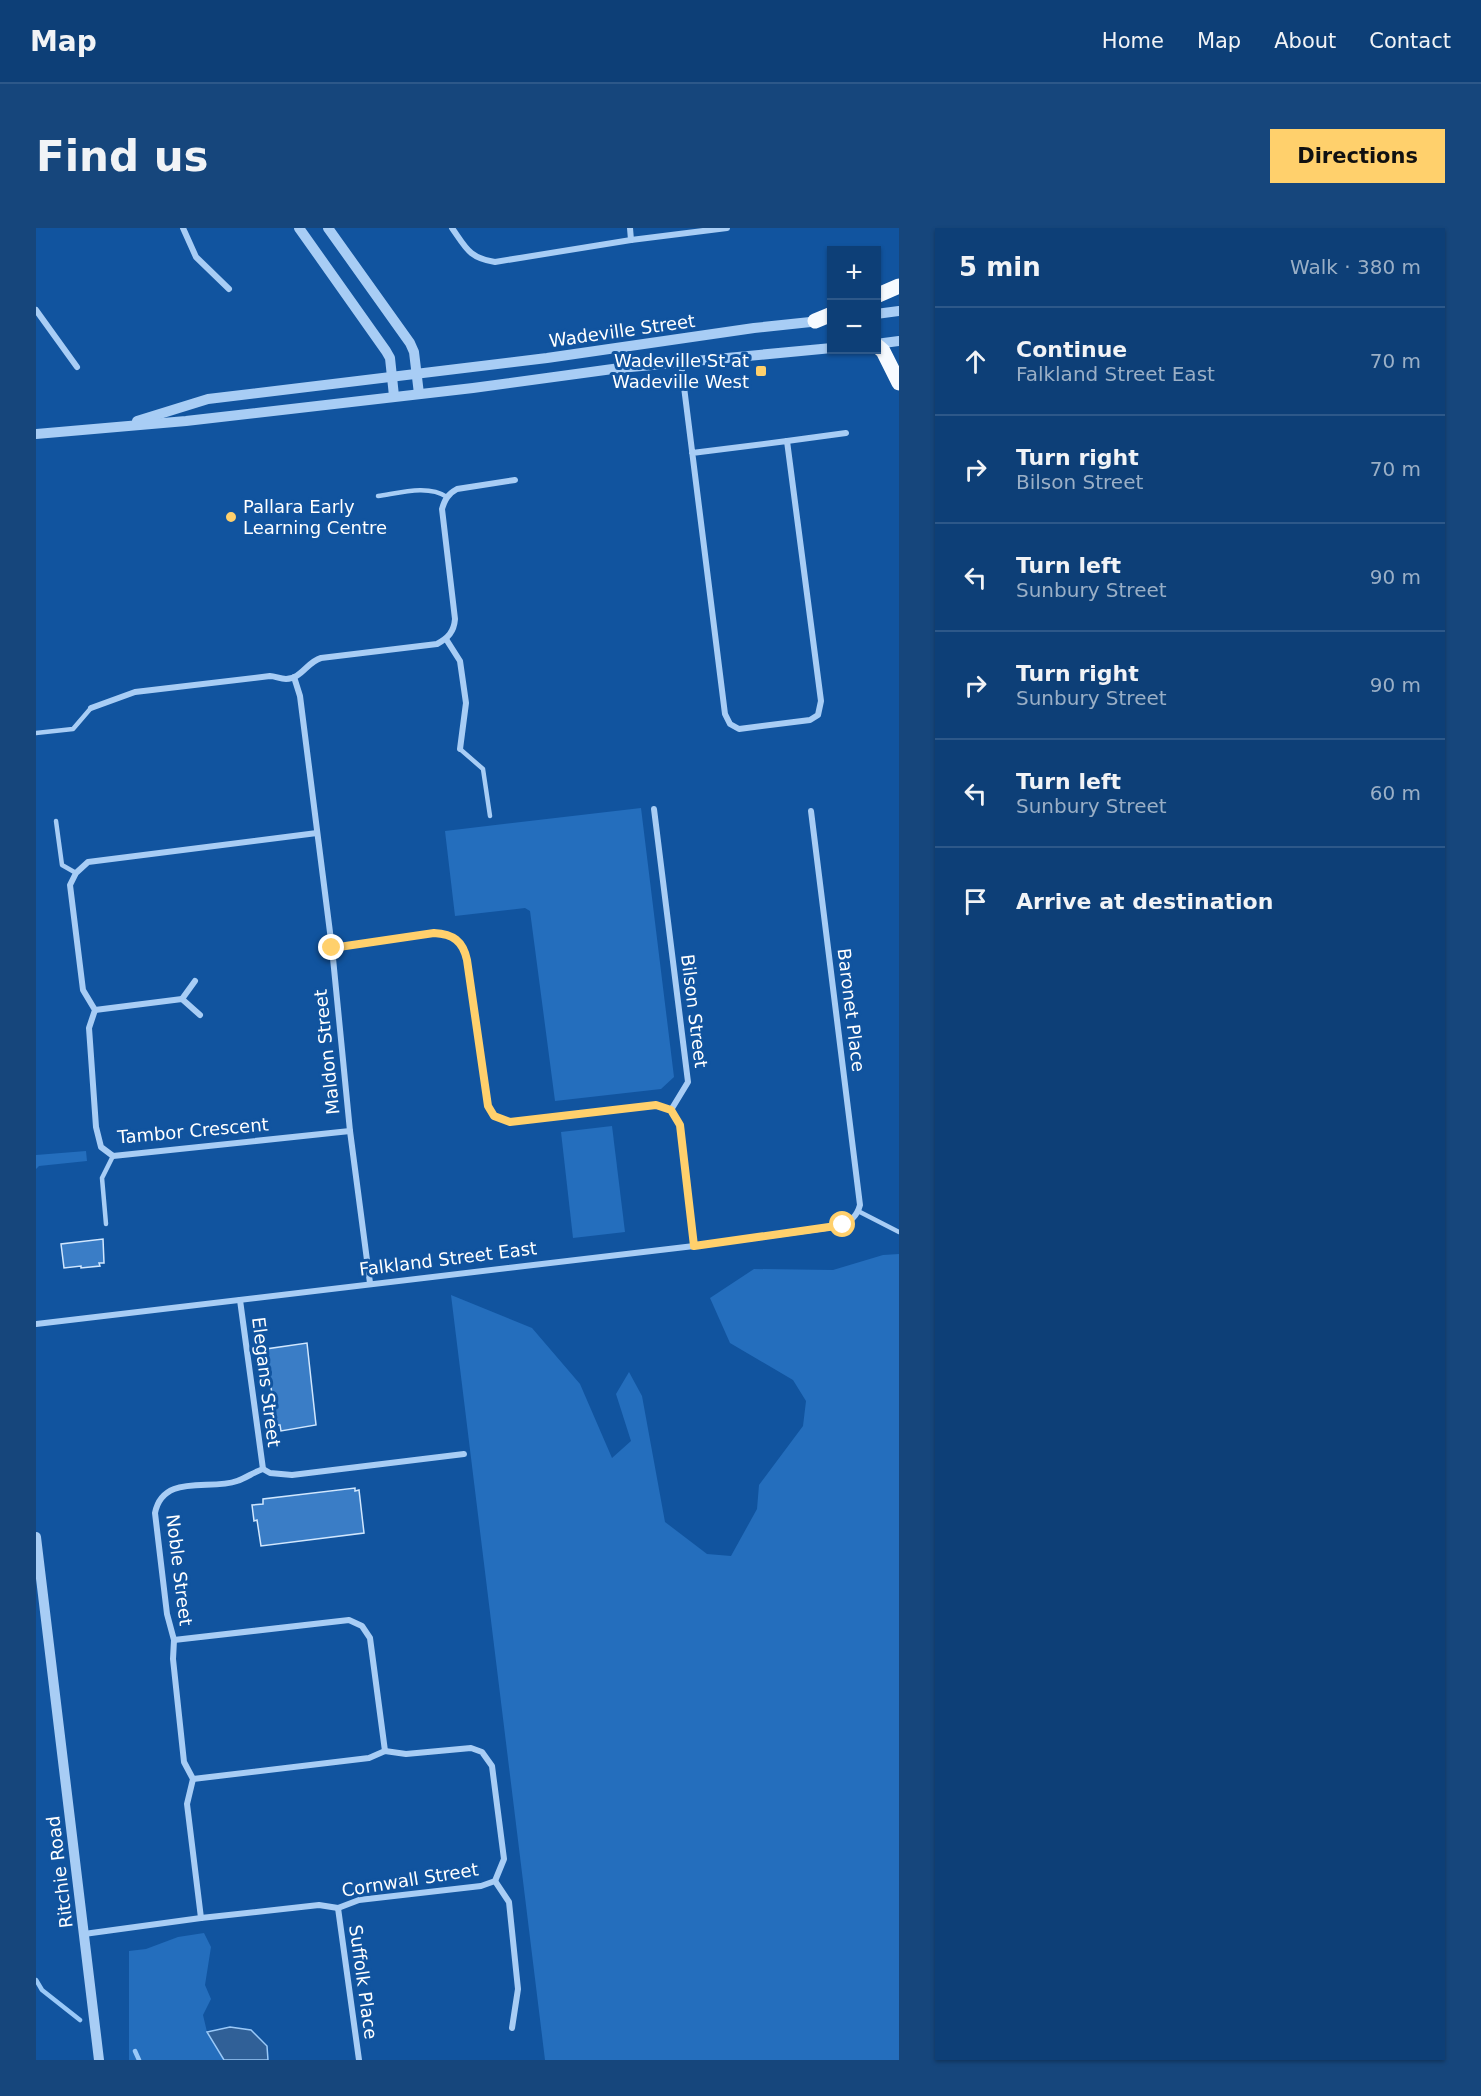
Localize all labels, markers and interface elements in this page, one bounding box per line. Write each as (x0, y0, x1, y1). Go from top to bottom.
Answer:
text: Map (30, 25, 97, 58)
text: Home (1102, 29, 1164, 53)
text: Map (1197, 29, 1241, 53)
text: About (1274, 29, 1336, 53)
text: Contact (1369, 29, 1451, 53)
button: Directions (1270, 129, 1445, 183)
text: Find us (36, 132, 209, 181)
map controls (827, 246, 881, 354)
button: + (827, 246, 881, 300)
text: 5 min (959, 252, 1041, 282)
text: Walk · 380 m (1290, 255, 1421, 279)
button: − (827, 300, 881, 354)
street label: Wadeville Street (548, 310, 696, 351)
text: Continue (1016, 337, 1127, 362)
icon: ahead (959, 345, 992, 378)
text: 70 m (1370, 349, 1421, 373)
place label: Wadeville St at Wadeville West (612, 350, 749, 392)
text: Falkland Street East (1016, 362, 1215, 386)
marker: Wadeville St at Wadeville West (754, 364, 768, 378)
text: Turn right (1016, 445, 1139, 470)
icon: right (959, 453, 992, 486)
text: 70 m (1370, 457, 1421, 481)
text: Bilson Street (1016, 470, 1143, 494)
place label: Pallara Early Learning Centre (243, 496, 387, 538)
marker: Pallara Early Learning Centre (224, 510, 238, 524)
text: Turn left (1016, 553, 1121, 578)
icon: left (959, 561, 992, 594)
text: 90 m (1370, 565, 1421, 589)
text: Sunbury Street (1016, 578, 1167, 602)
text: Turn right (1016, 661, 1139, 686)
icon: right (959, 669, 992, 702)
text: 90 m (1370, 673, 1421, 697)
text: Sunbury Street (1016, 686, 1167, 710)
text: Turn left (1016, 769, 1121, 794)
icon: left (959, 777, 992, 810)
text: 60 m (1370, 781, 1421, 805)
text: Sunbury Street (1016, 794, 1167, 818)
icon: arrive (959, 885, 992, 918)
text: Arrive at destination (1016, 889, 1273, 914)
route end (318, 934, 344, 960)
street label: Baronet Place (833, 947, 870, 1073)
street label: Bilson Street (677, 953, 712, 1069)
street label: Maldon Street (309, 988, 344, 1116)
street label: Tambor Crescent (116, 1113, 269, 1148)
route start (829, 1211, 855, 1237)
street label: Falkland Street East (358, 1237, 538, 1280)
street label: Elegans Street (248, 1316, 285, 1448)
street label: Noble Street (162, 1513, 197, 1627)
street label: Ritchie Road (42, 1815, 77, 1929)
street label: Cornwall Street (340, 1858, 480, 1901)
street label: Suffolk Place (345, 1923, 382, 2040)

